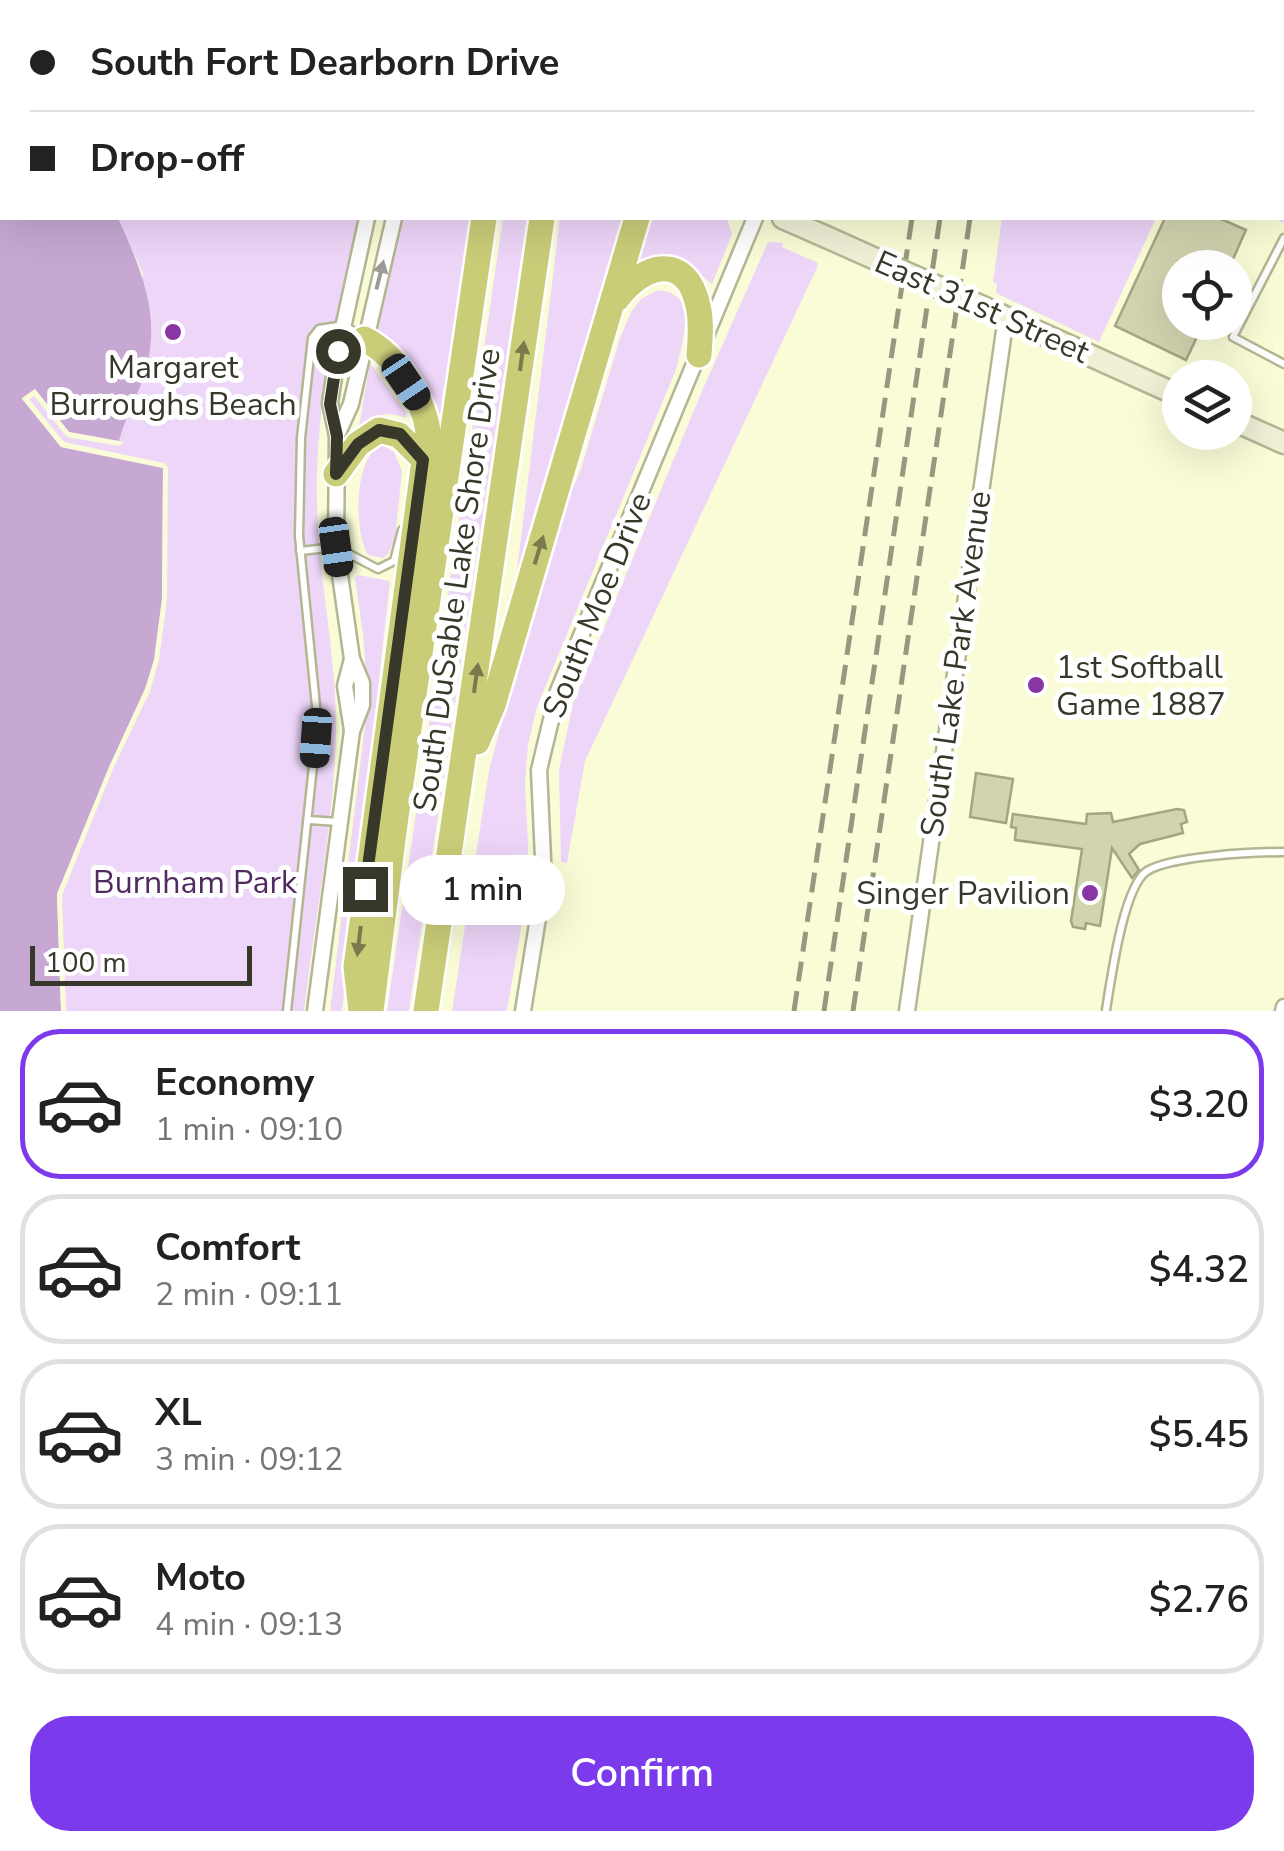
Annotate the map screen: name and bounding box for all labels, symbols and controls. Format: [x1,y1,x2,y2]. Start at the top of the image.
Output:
text: South Fort Dearborn Drive [90,37,559,88]
text: Drop-off [90,133,244,184]
street label: East 31st Street [868,241,1097,374]
map controls [1162,250,1252,450]
button: locate [1162,250,1252,340]
one-way arrow [373,259,388,290]
marker: Margaret Burroughs Beach [162,321,184,343]
route start [316,329,361,374]
one-way arrow [515,340,531,371]
street label: South DuSable Lake Shore Drive [403,345,511,815]
place label: Margaret Burroughs Beach [49,346,297,426]
car [377,349,435,415]
button: layers [1162,360,1252,450]
street label: South Moe Drive [532,486,662,724]
street label: South Lake Park Avenue [910,488,1002,840]
car [317,515,355,579]
one-way arrow [532,534,547,565]
place label: 1st Softball Game 1887 [1056,646,1226,726]
one-way arrow [469,662,485,693]
marker: 1st Softball Game 1887 [1025,674,1047,696]
car [299,707,333,769]
callout: 1 min [400,854,565,924]
park label: Burnham Park [93,861,298,904]
route end [343,867,388,912]
text: 1 min [442,868,523,911]
place label: Singer Pavilion [856,872,1070,915]
marker: Singer Pavilion [1079,882,1101,904]
one-way arrow [351,926,367,957]
scale bar [30,941,252,986]
text: 100 m [45,944,127,982]
text: Economy [155,1057,314,1108]
icon: car [35,1059,125,1149]
text: $3.20 [1149,1079,1249,1130]
text: 1 min · 09:10 [155,1108,343,1151]
text: Comfort [155,1222,300,1273]
icon: car [35,1224,125,1314]
text: $4.32 [1149,1244,1249,1295]
text: 2 min · 09:11 [155,1273,343,1316]
text: XL [155,1387,202,1438]
icon: car [35,1389,125,1479]
text: $5.45 [1149,1409,1249,1460]
text: 3 min · 09:12 [155,1438,343,1481]
text: Moto [155,1552,246,1603]
icon: car [35,1554,125,1644]
text: $2.76 [1149,1574,1249,1625]
text: 4 min · 09:13 [155,1603,343,1646]
button: Confirm [30,1716,1254,1831]

